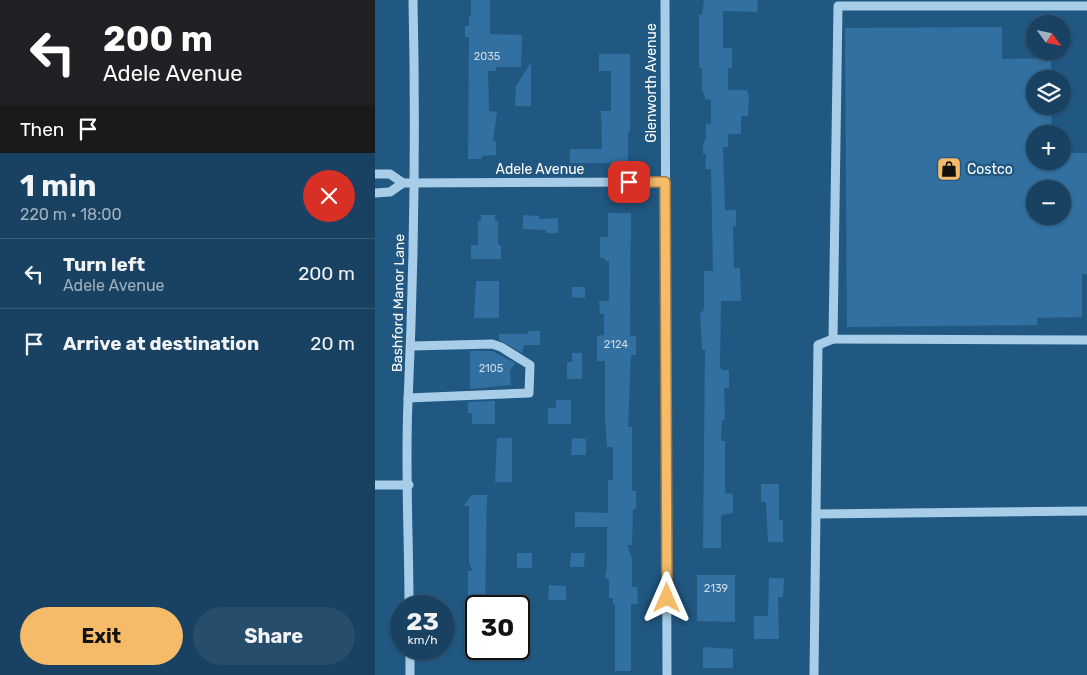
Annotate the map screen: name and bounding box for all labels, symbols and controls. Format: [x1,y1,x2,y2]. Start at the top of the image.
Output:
north arrow [1026,15,1071,60]
map controls [1026,15,1071,225]
text: 200 m [103,18,213,60]
icon: left [20,20,85,85]
street label: Glenworth Avenue [643,23,660,143]
house number: 2035 [474,50,501,63]
text: Adele Avenue [103,60,243,87]
button: layers [1026,70,1071,115]
icon: arrive [74,115,102,143]
text: Then [20,118,64,141]
button: + [1026,125,1071,170]
shop icon: Costco [936,156,962,182]
street label: Adele Avenue [496,161,585,178]
pin [608,161,650,203]
place label: Costco [967,161,1013,178]
text: 1 min [20,168,97,204]
icon: arrive [615,168,643,196]
button: close [303,170,355,222]
button: − [1026,180,1071,225]
text: 220 m · 18:00 [20,205,122,224]
street label: Bashford Manor Lane [389,233,408,372]
text: Turn left [63,253,145,276]
icon: left [20,260,48,288]
text: 200 m [298,262,355,285]
text: Adele Avenue [63,276,165,295]
icon: arrive [20,330,48,358]
text: Arrive at destination [63,332,259,355]
text: 20 m [310,332,355,355]
house number: 2124 [604,338,628,351]
house number: 2105 [479,362,504,375]
position arrow [640,571,692,623]
house number: 2139 [704,582,728,595]
speed limit sign: 30 [465,595,530,660]
button: Exit [20,607,183,665]
button: Share [193,607,355,665]
text: 23 [406,607,439,636]
text: km/h [408,633,437,647]

